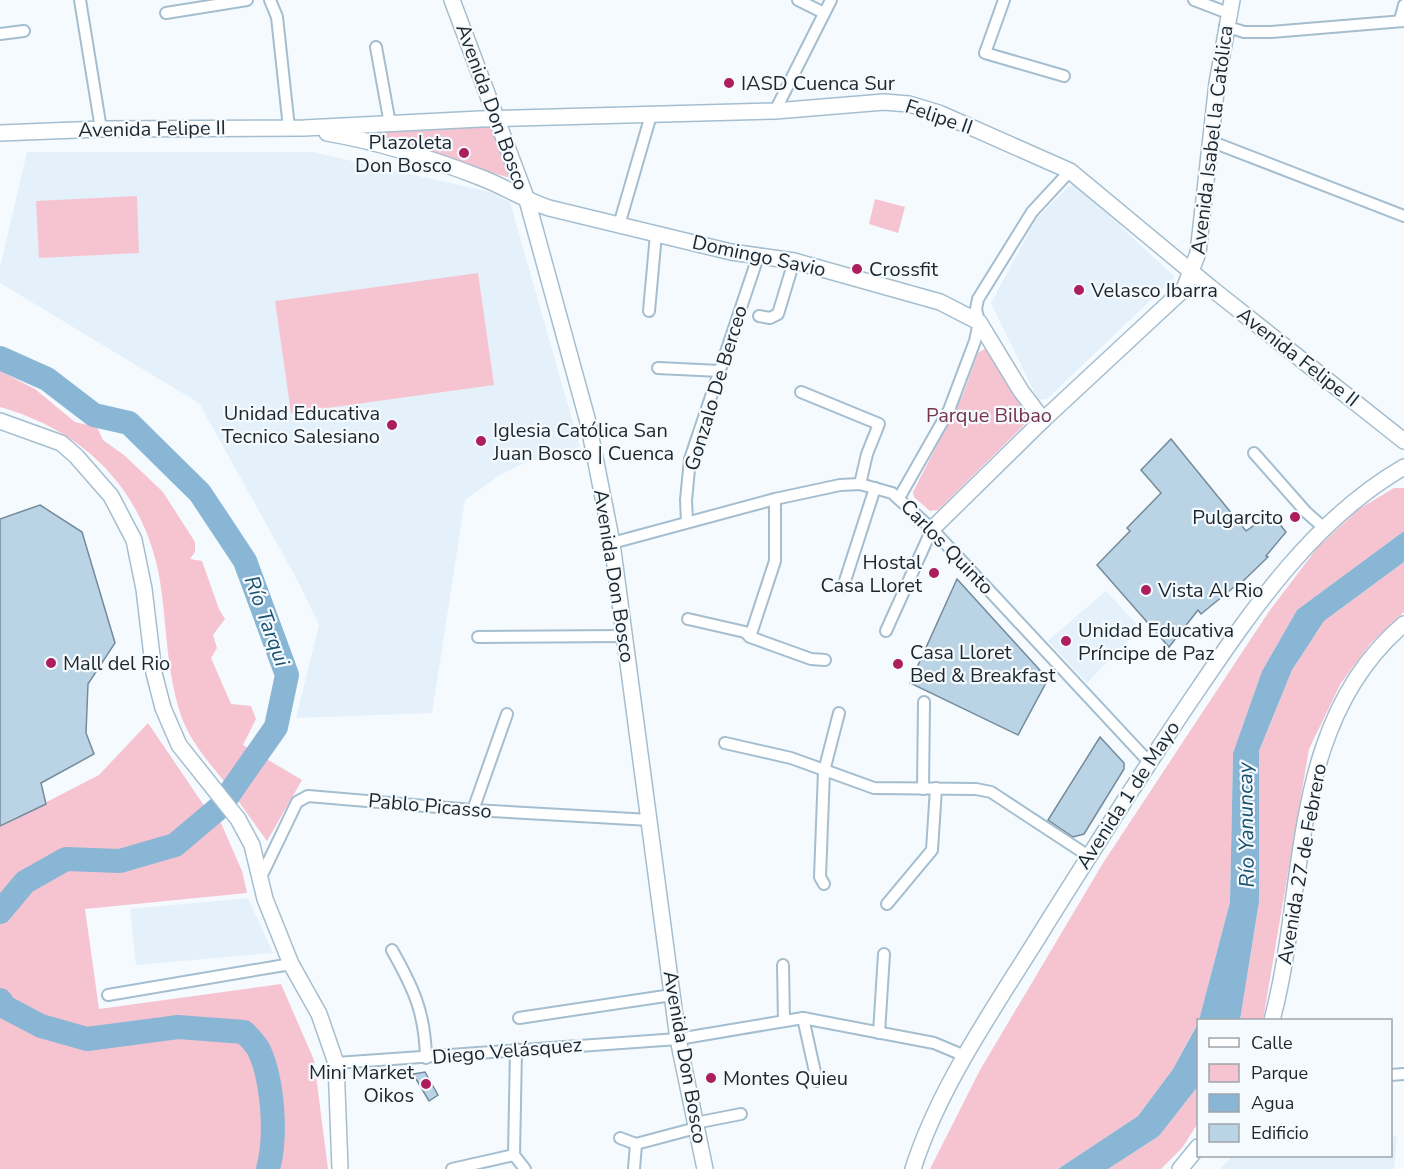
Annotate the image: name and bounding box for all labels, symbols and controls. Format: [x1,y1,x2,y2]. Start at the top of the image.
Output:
street label: Avenida Don Bosco [449,20,535,194]
street label: Avenida Isabel la Católica [1185,24,1239,256]
place label: IASD Cuenca Sur [741,70,895,97]
marker: IASD Cuenca Sur [722,76,736,90]
street label: Felipe II [902,93,976,141]
street label: Avenida Felipe II [78,114,226,144]
place label: Plazoleta Don Bosco [355,129,452,179]
marker: Plazoleta Don Bosco [457,146,471,160]
street label: Domingo Savio [690,229,828,283]
place label: Crossfit [869,256,939,283]
marker: Crossfit [850,262,864,276]
place label: Velasco Ibarra [1090,277,1218,304]
marker: Velasco Ibarra [1072,283,1086,297]
street label: Avenida Felipe II [1231,301,1365,413]
street label: Gonzalo De Berceo [678,302,754,474]
place label: Unidad Educativa Tecnico Salesiano [222,400,380,450]
park label: Parque Bilbao [926,402,1052,429]
place label: Iglesia Católica San Juan Bosco | Cuenca [492,417,674,467]
marker: Unidad Educativa Tecnico Salesiano [385,418,399,432]
marker: Iglesia Católica San Juan Bosco | Cuenca [474,434,488,448]
street label: Avenida Don Bosco [587,487,641,665]
street label: Carlos Quinto [895,493,999,601]
place label: Pulgarcito [1192,504,1283,531]
marker: Pulgarcito [1288,510,1302,524]
place label: Hostal Casa Lloret [820,549,923,599]
marker: Hostal Casa Lloret [927,566,941,580]
water label: Río Tarqui [238,572,297,671]
place label: Vista Al Rio [1157,577,1263,604]
marker: Vista Al Rio [1139,583,1153,597]
place label: Unidad Educativa Príncipe de Paz [1078,617,1234,667]
marker: Unidad Educativa Príncipe de Paz [1059,634,1073,648]
place label: Casa Lloret Bed & Breakfast [910,639,1056,689]
place label: Mall del Rio [63,650,170,677]
marker: Mall del Rio [44,656,58,670]
marker: Casa Lloret Bed & Breakfast [891,657,905,671]
street label: Avenida 1 de Mayo [1070,716,1186,874]
water label: Río Yanuncay [1231,761,1261,888]
street label: Avenida 27 de Febrero [1271,761,1333,967]
street label: Pablo Picasso [367,787,493,825]
street label: Avenida Don Bosco [656,968,714,1146]
legend [1197,1019,1392,1157]
street label: Diego Velásquez [431,1031,583,1071]
text: Calle [1251,1031,1293,1055]
place label: Mini Market Oikos [309,1059,415,1109]
text: Parque [1251,1061,1308,1085]
place label: Montes Quieu [723,1065,848,1092]
marker: Montes Quieu [704,1071,718,1085]
marker: Mini Market Oikos [419,1077,433,1091]
text: Agua [1251,1091,1294,1115]
text: Edificio [1251,1121,1309,1145]

